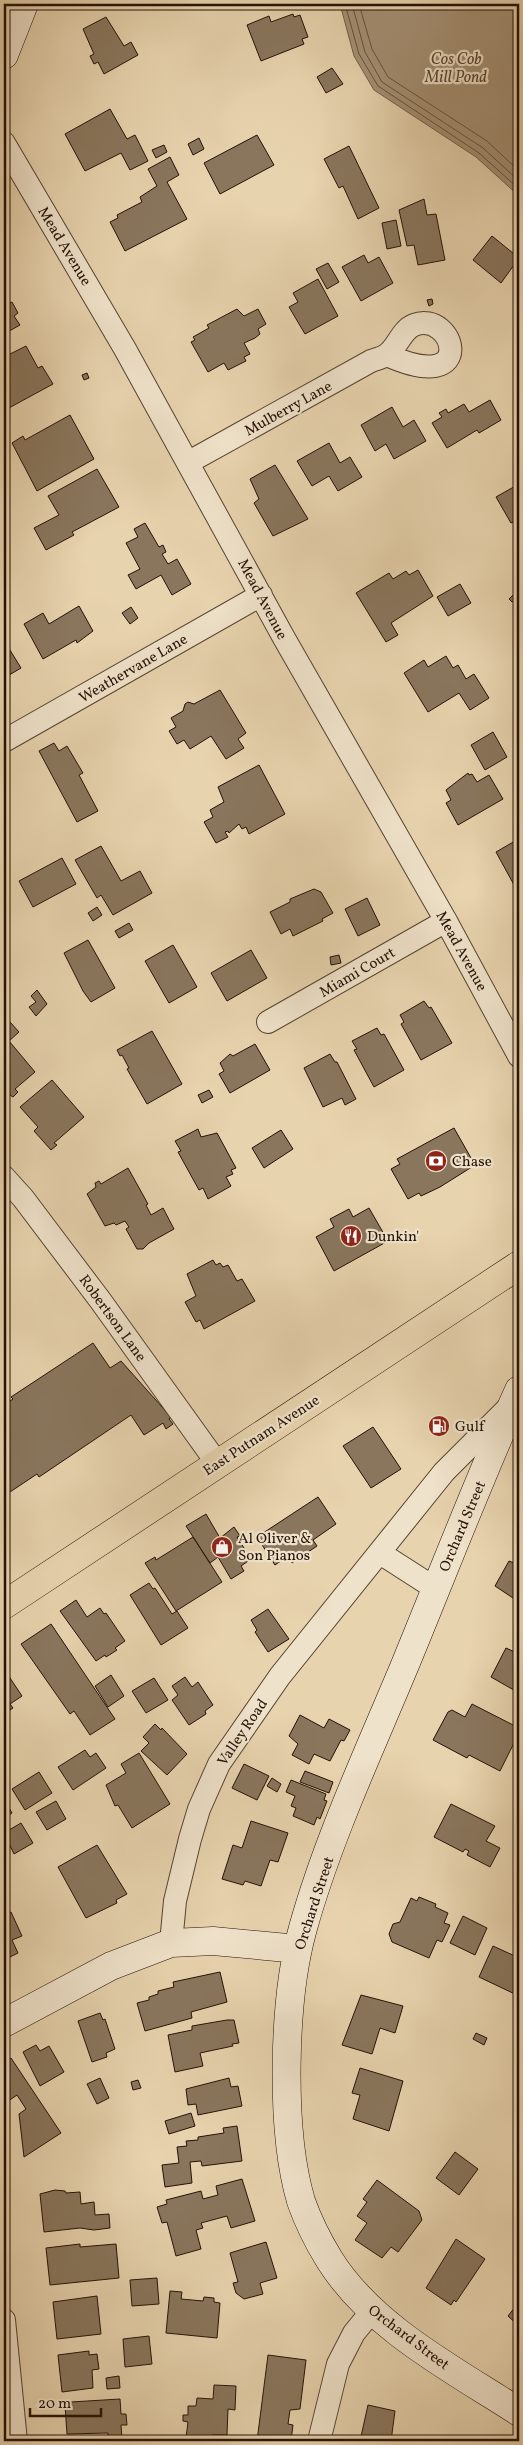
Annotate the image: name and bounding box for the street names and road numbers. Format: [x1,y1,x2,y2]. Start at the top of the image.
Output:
street label: Mead Avenue [32,203,96,290]
street label: Mulberry Lane [241,377,336,442]
street label: Mead Avenue [232,556,292,644]
street label: Weathervane Lane [76,630,192,709]
street label: Mead Avenue [430,908,491,996]
street label: Miami Court [316,943,400,1004]
street label: Robertson Lane [73,1271,151,1367]
street label: East Putnam Avenue [199,1391,324,1482]
street label: Orchard Street [435,1478,492,1575]
street label: Valley Road [213,1695,273,1771]
street label: Orchard Street [290,1854,340,1953]
street label: Orchard Street [363,2301,453,2376]

